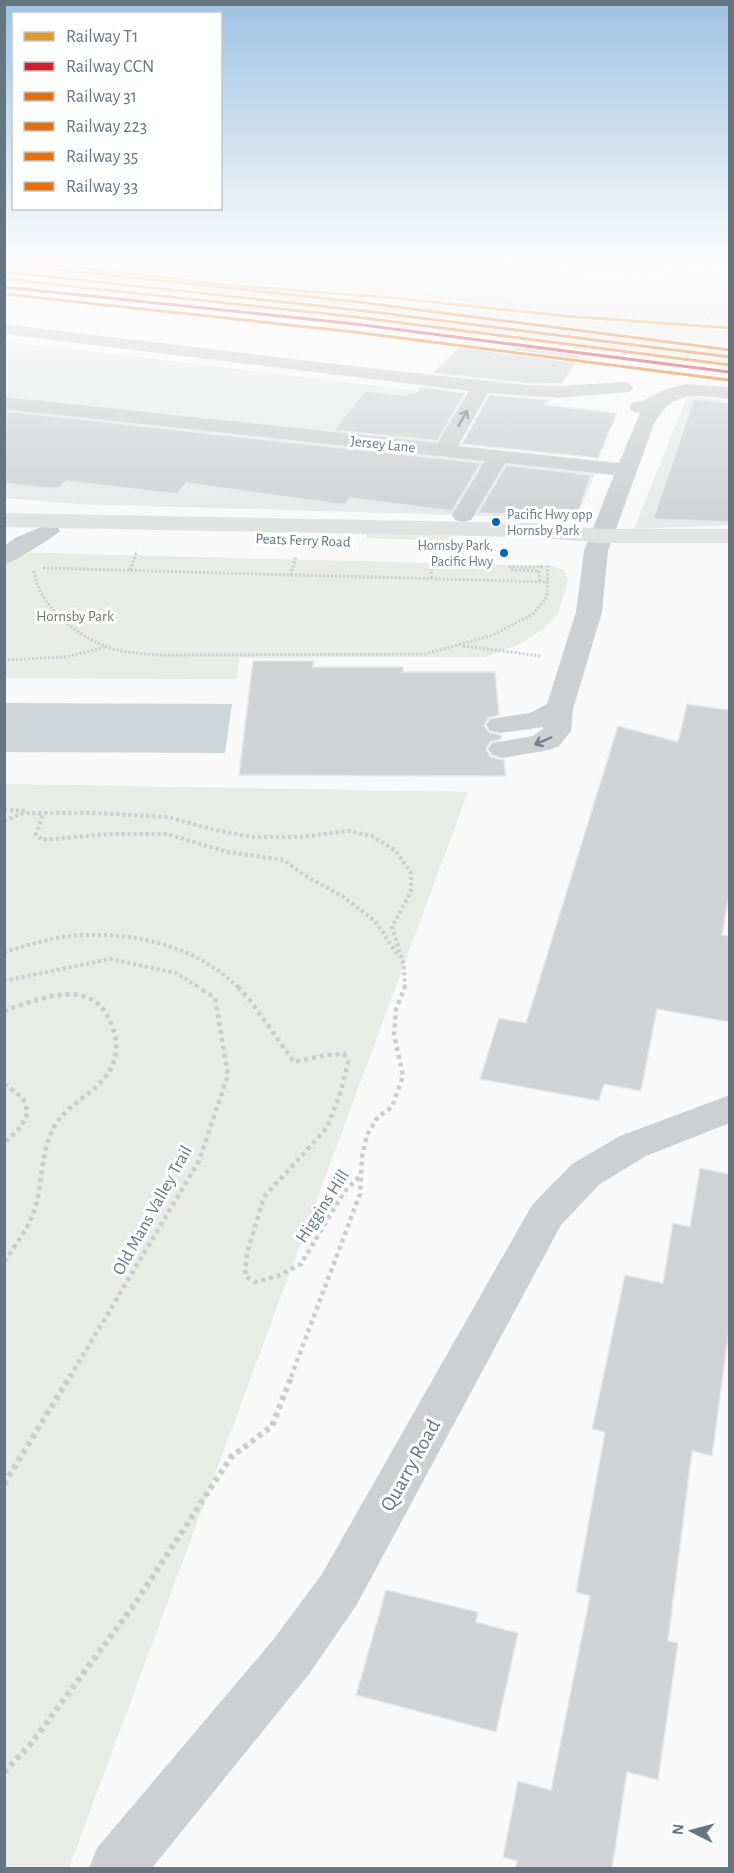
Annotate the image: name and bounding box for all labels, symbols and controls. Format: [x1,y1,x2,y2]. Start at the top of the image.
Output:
legend [12,12,222,210]
text: Railway T1 [66,28,138,46]
text: Railway CCN [66,58,154,76]
text: Railway 31 [66,88,137,106]
text: Railway 223 [66,118,147,136]
text: Railway 35 [66,148,138,166]
text: Railway 33 [66,178,138,196]
one-way arrow [458,410,470,427]
street label: Jersey Lane [350,434,416,455]
place label: Pacific Hwy opp Hornsby Park [507,508,593,538]
marker: Pacific Hwy opp Hornsby Park [490,516,502,528]
street label: Peats Ferry Road [255,531,351,550]
place label: Hornsby Park, Pacific Hwy [417,539,493,569]
marker: Hornsby Park, Pacific Hwy [498,547,510,559]
park label: Hornsby Park [36,609,114,624]
one-way arrow [534,736,552,747]
street label: Old Mans Valley Trail [110,1143,196,1278]
street label: Higgins Hill [293,1167,353,1246]
street label: Quarry Road [377,1416,444,1515]
north arrow [662,1801,722,1861]
text: N [670,1823,687,1836]

